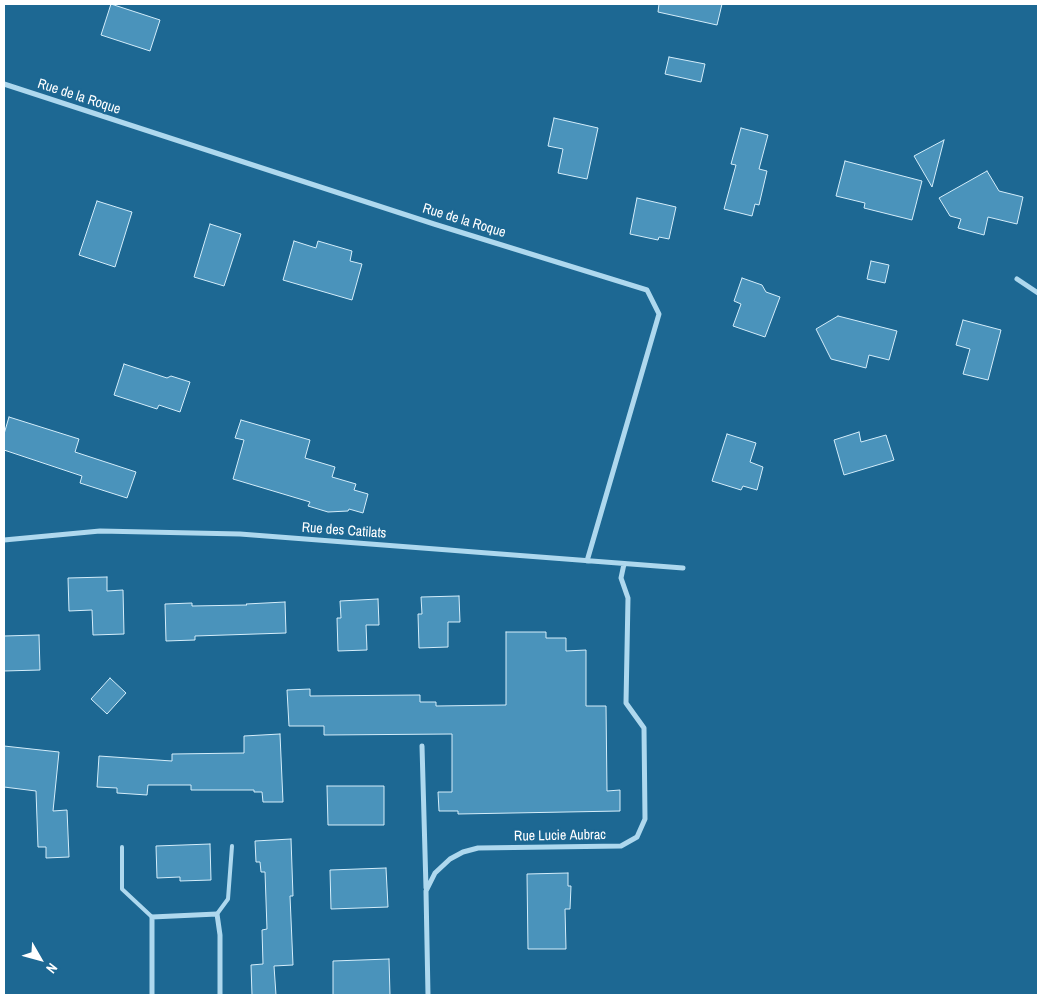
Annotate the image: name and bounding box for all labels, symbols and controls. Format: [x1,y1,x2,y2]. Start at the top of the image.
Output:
street label: Rue de la Roque [35,76,123,118]
street label: Rue de la Roque [420,200,508,242]
street label: Rue des Catilats [301,520,387,542]
street label: Rue Lucie Aubrac [514,827,606,845]
north arrow [15,934,65,984]
text: N [42,959,61,977]

